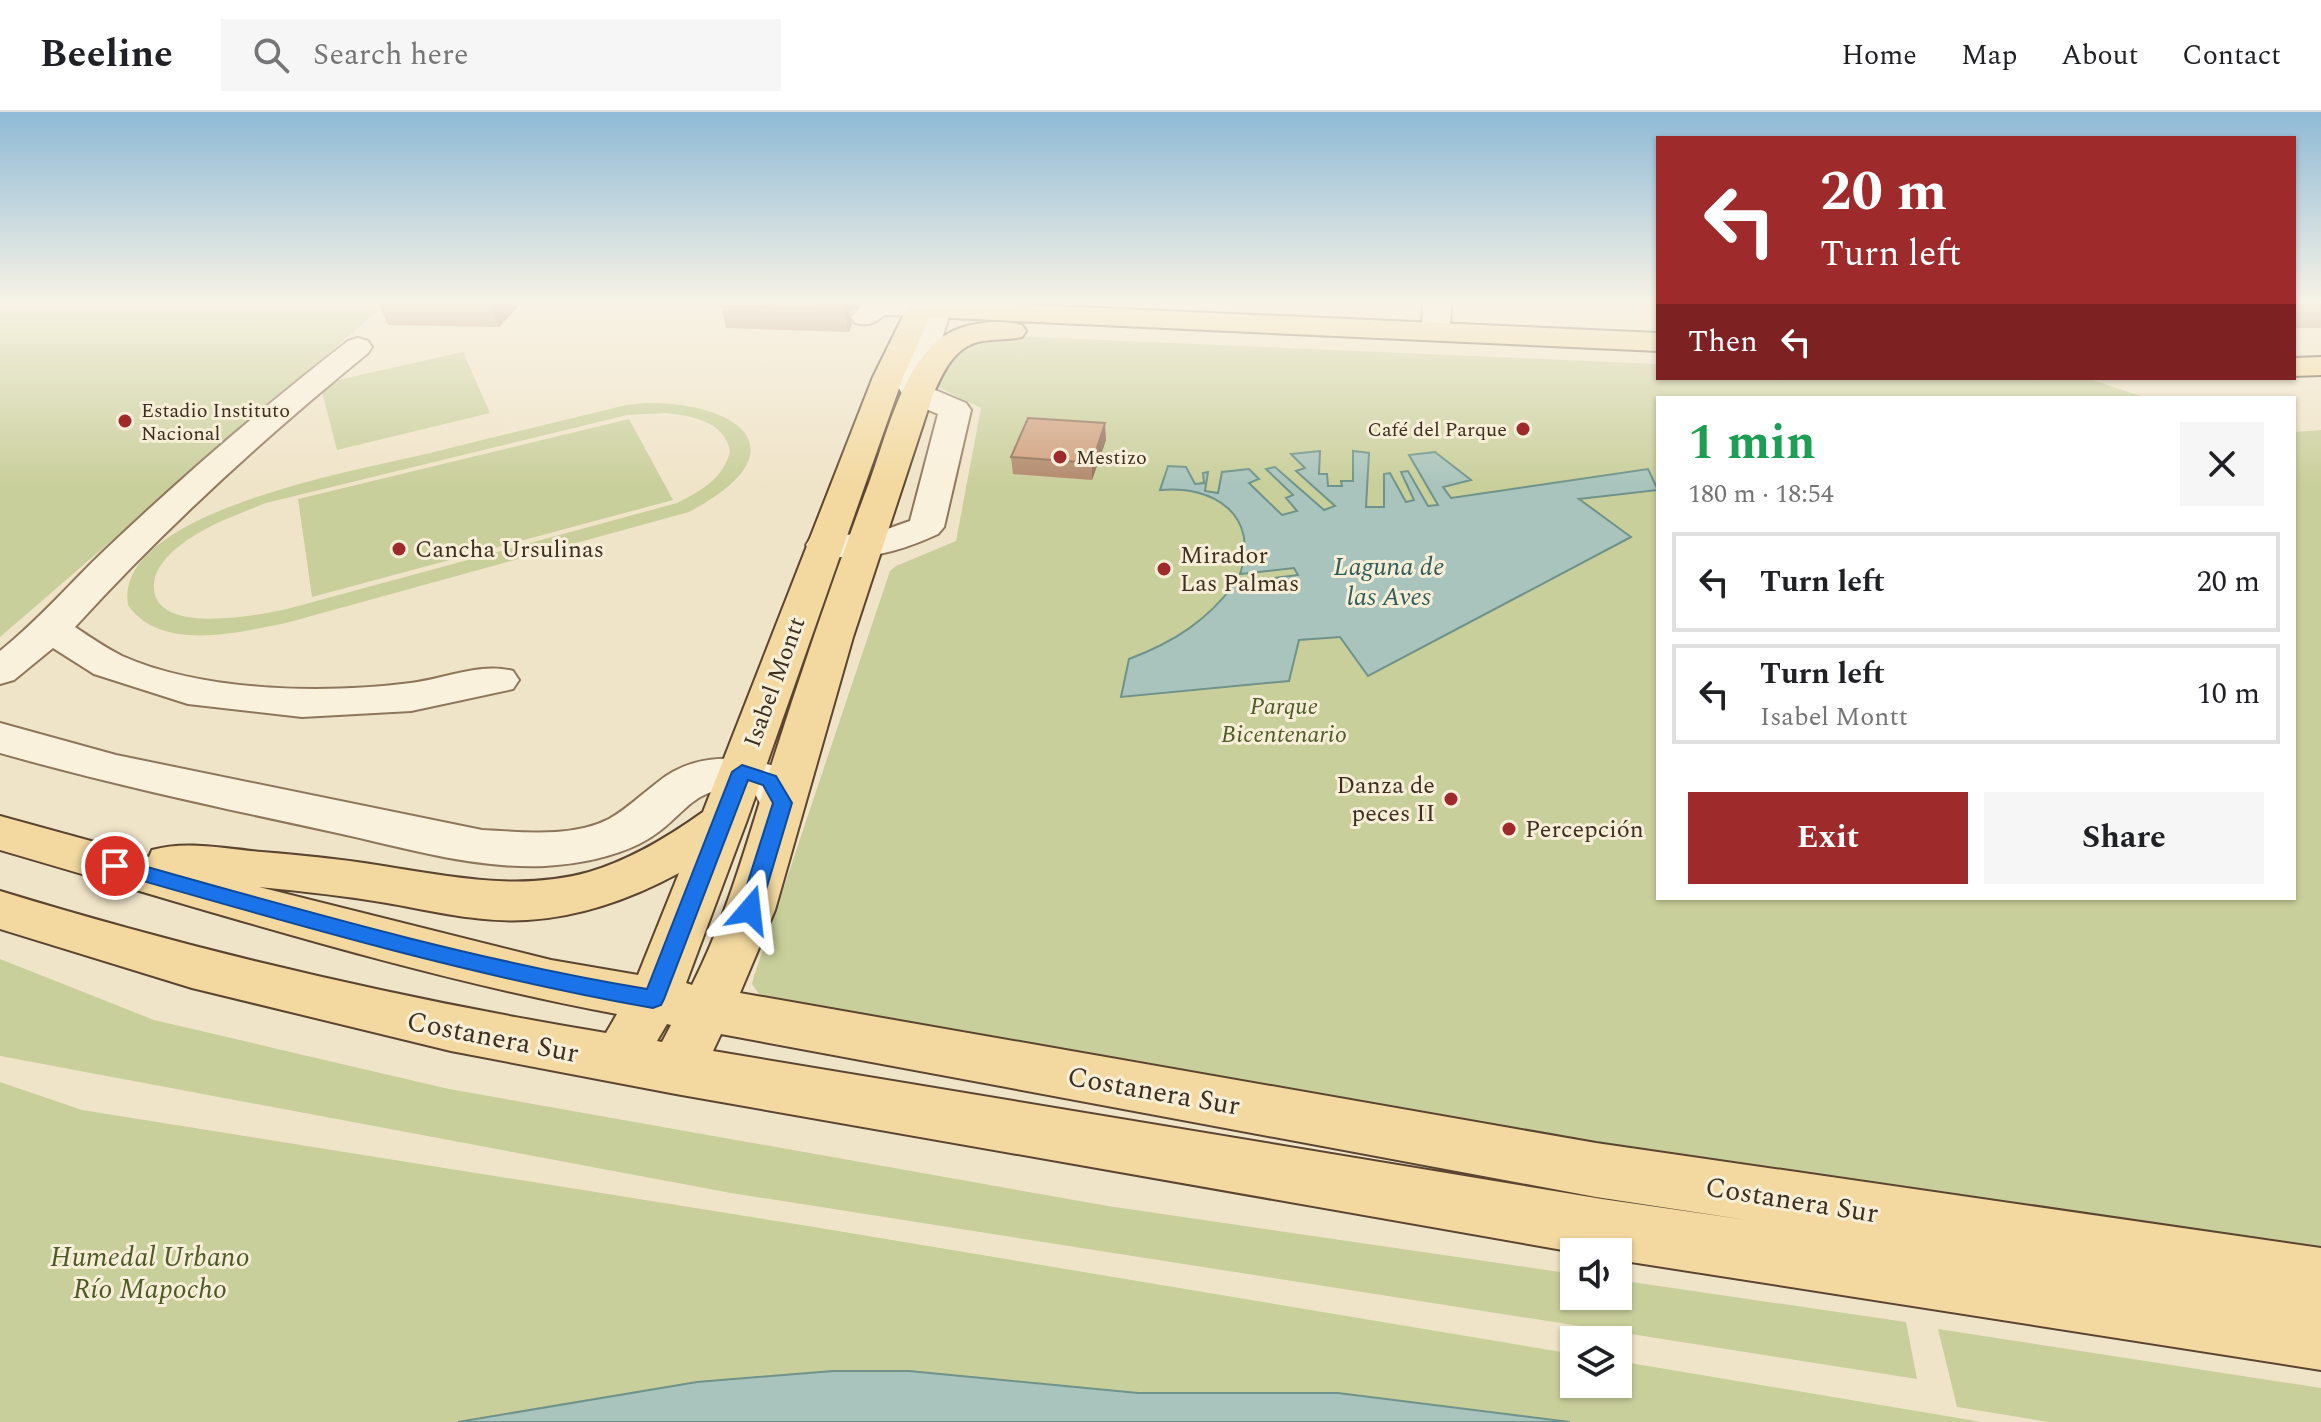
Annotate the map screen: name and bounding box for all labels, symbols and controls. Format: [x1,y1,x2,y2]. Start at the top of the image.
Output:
search box [221,19,781,91]
text: Beeline [40,26,173,84]
text: Search here [313,32,469,78]
icon: search [249,33,293,77]
text: Home [1841,34,1917,77]
text: Map [1961,34,2017,77]
text: About [2061,34,2138,77]
text: Contact [2182,34,2281,77]
text: 20 m [1820,150,1947,235]
icon: left [1688,168,1792,272]
text: Turn left [1820,227,1961,282]
text: Then [1688,319,1758,365]
icon: left [1774,320,1818,364]
place label: Estadio Instituto Nacional [141,396,290,449]
text: 1 min [1688,407,1816,480]
marker: Estadio Instituto Nacional [116,412,134,430]
place label: Café del Parque [1368,415,1507,445]
marker: Café del Parque [1514,420,1532,438]
button: close [2180,422,2264,506]
place label: Mestizo [1076,443,1147,473]
marker: Mestizo [1051,448,1069,466]
text: 180 m · 18:54 [1688,474,1834,514]
place label: Cancha Ursulinas [415,532,604,568]
place label: Mirador Las Palmas [1180,538,1299,602]
marker: Cancha Ursulinas [390,540,408,558]
water label: Laguna de las Aves [1334,547,1444,617]
text: Turn left [1760,559,1885,605]
text: 20 m [2197,559,2260,605]
marker: Mirador Las Palmas [1155,560,1173,578]
icon: left [1692,560,1736,604]
street label: Isabel Montt [735,612,815,753]
text: Turn left [1760,651,1885,697]
text: 10 m [2197,671,2260,717]
icon: left [1692,672,1736,716]
park label: Parque Bicentenario [1221,689,1347,753]
text: Isabel Montt [1760,697,1908,737]
place label: Danza de peces II [1336,768,1435,832]
marker: Danza de peces II [1442,790,1460,808]
button: Exit [1688,792,1968,884]
button: Share [1984,792,2264,884]
place label: Percepción [1525,812,1644,848]
marker: Percepción [1500,820,1518,838]
pin [81,832,149,900]
icon: arrive [93,844,137,888]
position arrow [708,868,792,952]
street label: Costanera Sur [403,1000,582,1075]
street label: Costanera Sur [1064,1055,1243,1128]
street label: Costanera Sur [1702,1166,1881,1235]
park label: Humedal Urbano Río Mapocho [50,1236,250,1311]
map controls [1560,1238,1632,1398]
button: sound [1560,1238,1632,1310]
button: layers [1560,1326,1632,1398]

